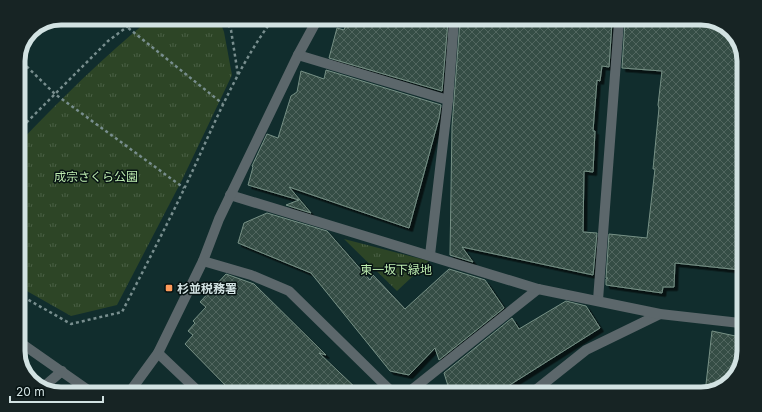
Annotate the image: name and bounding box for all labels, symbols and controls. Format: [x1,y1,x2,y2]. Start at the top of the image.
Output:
park label: 成宗さくら公園 [54,169,138,184]
park label: 東一坂下緑地 [360,262,432,277]
place label: 杉並税務署 [177,281,237,296]
marker: 杉並税務署 [164,283,174,293]
scale bar [10,378,103,404]
text: 20 m [16,384,45,399]

